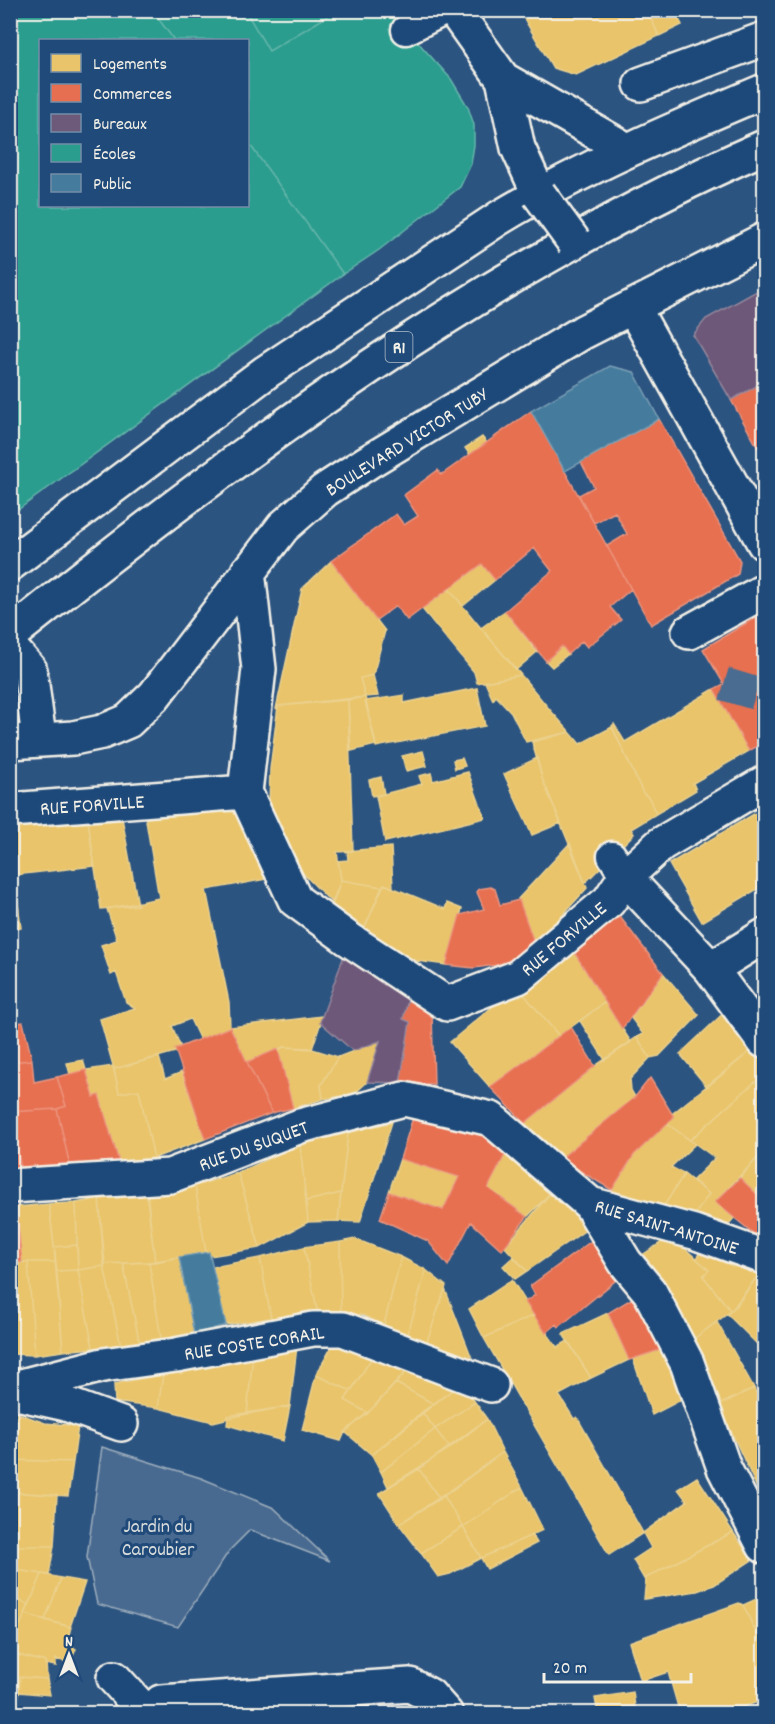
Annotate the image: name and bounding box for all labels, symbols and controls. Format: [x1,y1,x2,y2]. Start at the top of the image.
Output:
legend [39,39,249,207]
text: Logements [93,53,167,78]
text: Commerces [93,83,172,108]
text: Bureaux [93,113,147,138]
text: Écoles [93,143,136,168]
text: Public [93,173,132,198]
road number: R1 [386,332,412,362]
street label: BOULEVARD VICTOR TUBY [321,382,495,505]
street label: RUE FORVILLE [39,789,145,825]
street label: RUE FORVILLE [516,896,614,985]
street label: RUE DU SUQUET [195,1115,313,1181]
street label: RUE SAINT-ANTOINE [591,1194,742,1264]
street label: RUE COSTE CORAIL [183,1320,326,1370]
park label: Jardin du Caroubier [122,1514,195,1565]
north arrow [39,1625,99,1685]
text: N [65,1631,73,1654]
scale bar [544,1646,691,1684]
text: 20 m [553,1657,587,1682]

